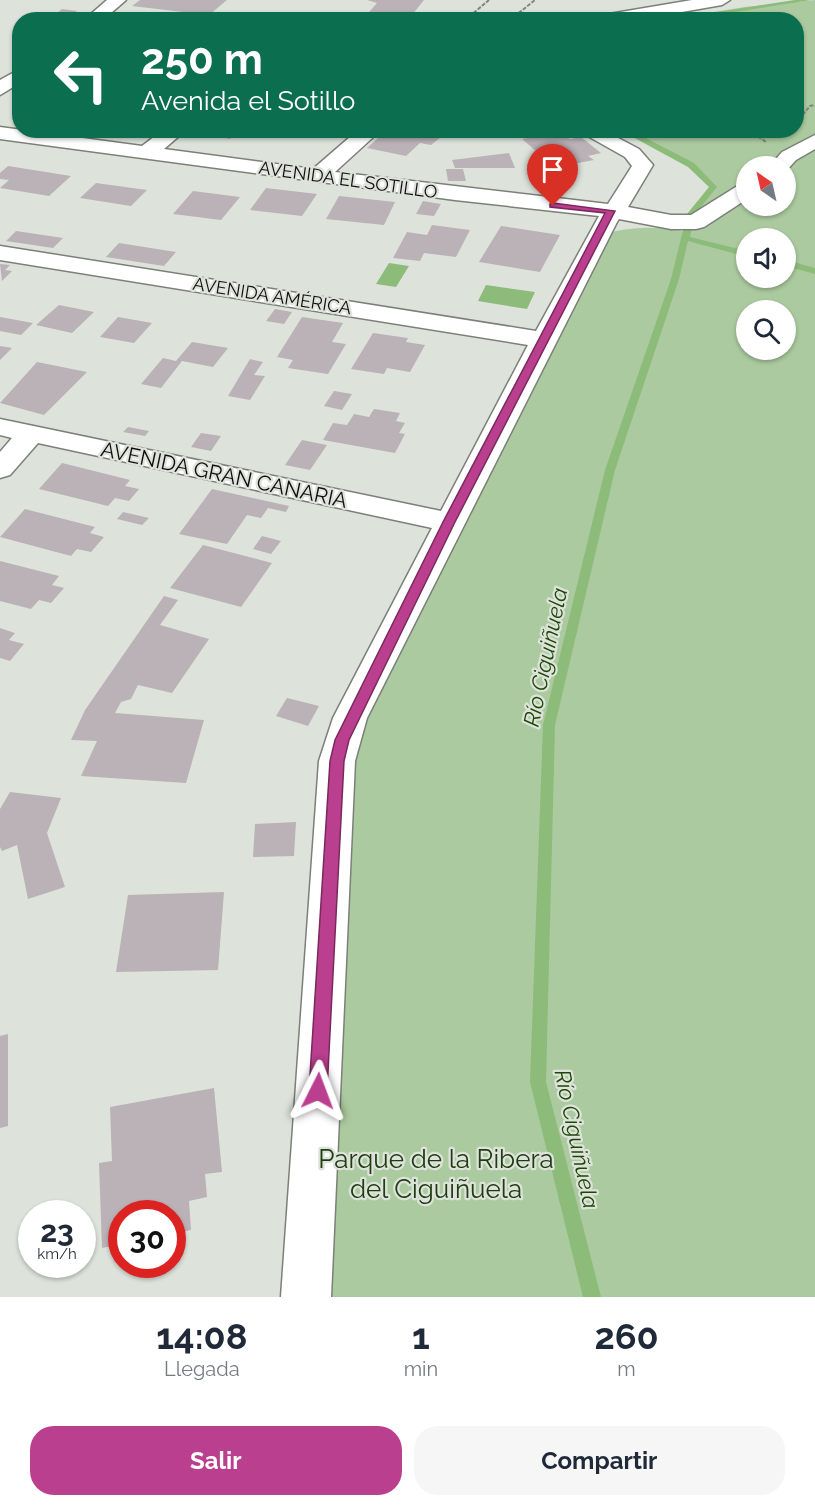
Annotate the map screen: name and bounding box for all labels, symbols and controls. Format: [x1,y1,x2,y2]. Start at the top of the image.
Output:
text: 250 m [141,35,263,84]
icon: left [42,36,120,114]
text: Avenida el Sotillo [141,85,355,116]
pin [527,144,578,206]
icon: arrive [536,153,569,186]
north arrow [736,156,796,216]
map controls [736,156,796,360]
street label: AVENIDA EL SOTILLO [257,157,439,202]
button: sound [736,228,796,288]
street label: AVENIDA AMÉRICA [191,272,353,318]
button: search [736,300,796,360]
street label: AVENIDA GRAN CANARIA [99,436,350,513]
water label: Río Ciguiñuela [518,585,572,729]
position arrow [286,1059,350,1123]
water label: Río Ciguiñuela [550,1067,604,1211]
park label: Parque de la Ribera del Ciguiñuela [318,1144,554,1204]
speed limit sign: 30 [108,1200,186,1278]
text: 23 [40,1214,74,1249]
text: km/h [37,1245,77,1263]
text: 14:08 [156,1315,247,1357]
text: 1 [412,1315,430,1357]
text: 260 [594,1315,659,1357]
text: Llegada [164,1357,240,1381]
text: min [404,1357,438,1381]
text: m [617,1357,636,1381]
button: Salir [30,1426,402,1495]
button: Compartir [414,1426,785,1495]

